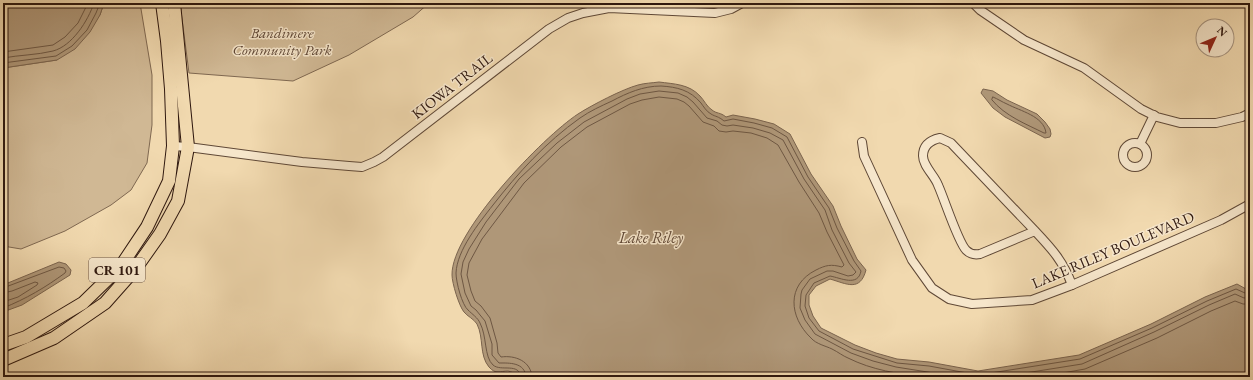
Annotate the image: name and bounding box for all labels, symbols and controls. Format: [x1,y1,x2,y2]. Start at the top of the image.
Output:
north arrow [1195,18,1235,58]
park label: Bandimere Community Park [232,23,332,59]
text: N [1214,23,1230,39]
street label: KIOWA TRAIL [408,48,496,123]
street label: LAKE RILEY BOULEVARD [1029,207,1197,292]
water label: Lake Riley [618,227,684,248]
road number: CR 101 [89,258,145,282]

